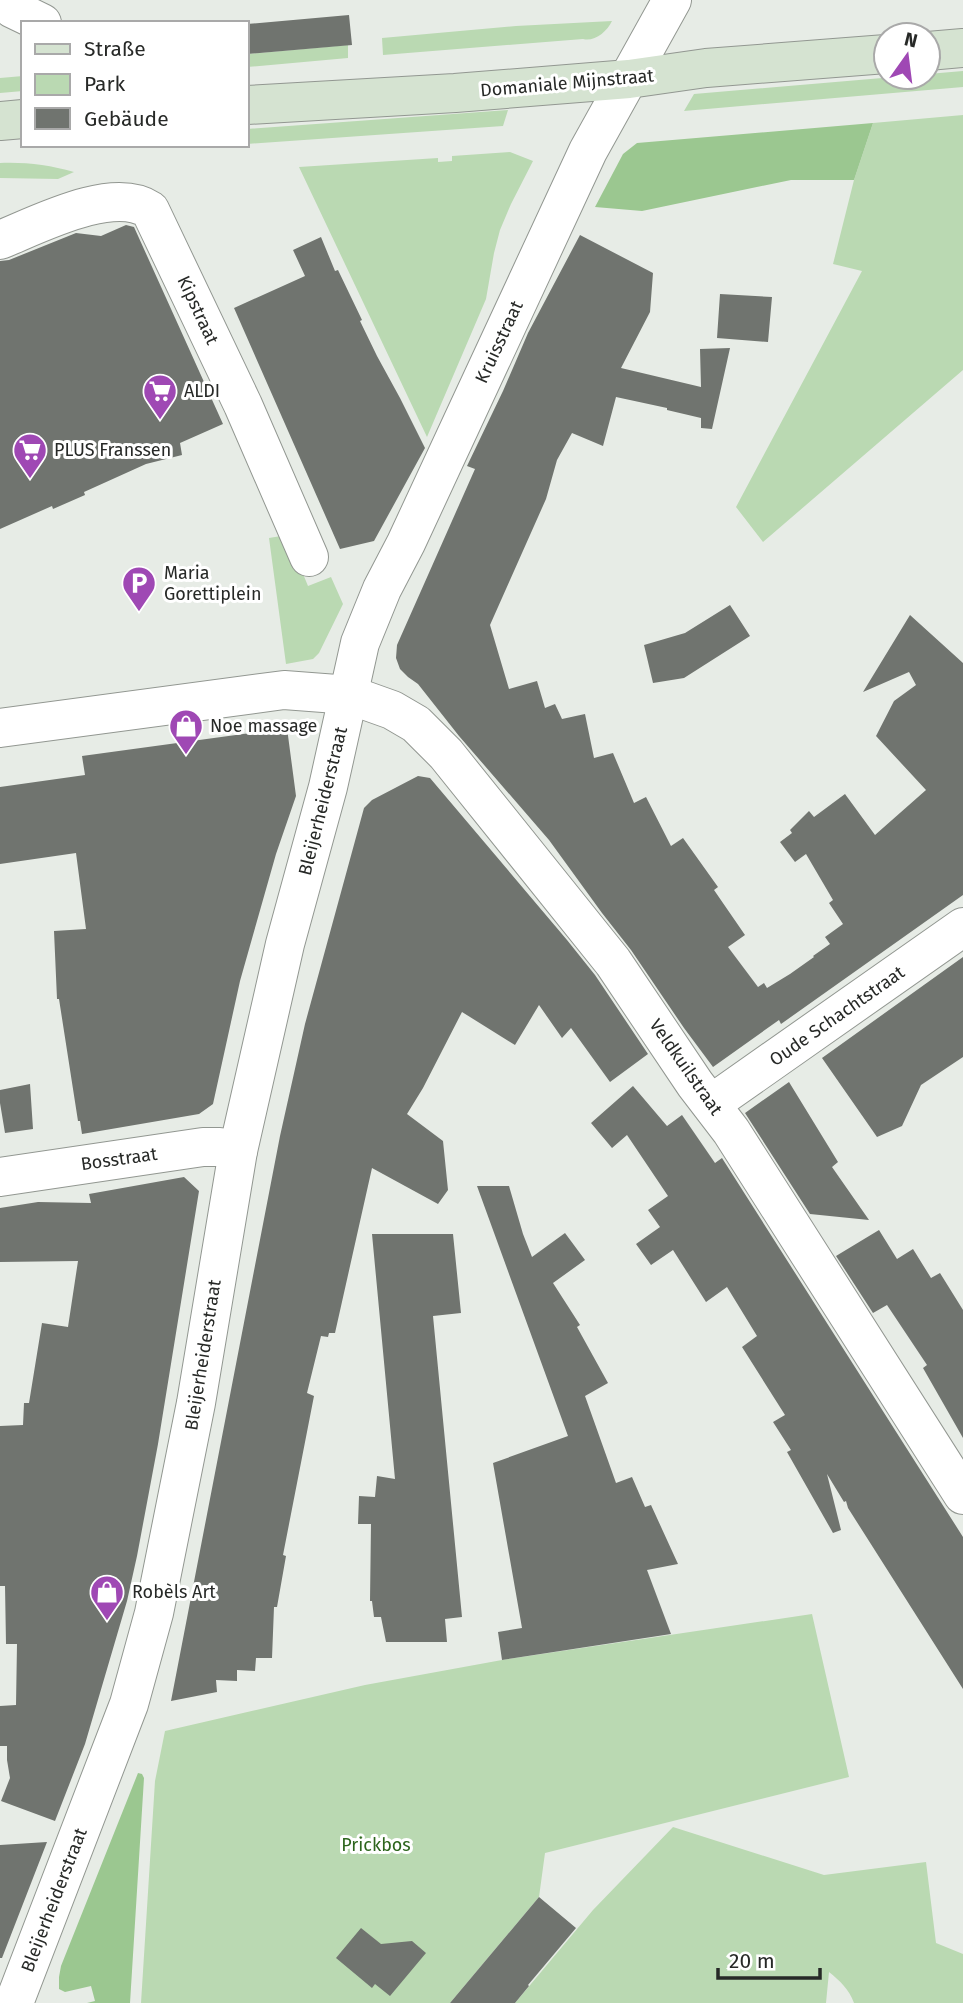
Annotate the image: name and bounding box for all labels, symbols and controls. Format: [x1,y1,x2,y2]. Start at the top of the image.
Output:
legend [21,21,248,147]
north arrow [872,21,942,91]
text: N [902,27,920,53]
text: Straße [84,36,146,62]
street label: Domaniale Mijnstraat [479,64,655,102]
text: Park [84,71,126,97]
text: Gebäude [84,106,169,132]
street label: Kipstraat [172,272,224,348]
street label: Kruisstraat [470,297,528,387]
supermarket icon: ALDI [141,372,179,421]
place label: ALDI [184,380,220,402]
supermarket icon: PLUS Franssen [11,431,49,480]
place label: PLUS Franssen [54,439,171,461]
place label: Maria Gorettiplein [164,562,261,605]
parking icon: Maria Gorettiplein [120,564,158,613]
shop icon: Noe massage [167,707,205,756]
place label: Noe massage [210,715,317,737]
street label: Bleijerheiderstraat [294,724,352,878]
street label: Oude Schachtstraat [765,961,909,1071]
street label: Veldkuilstraat [645,1015,728,1120]
street label: Bosstraat [79,1143,159,1175]
street label: Bleijerheiderstraat [180,1277,226,1432]
shop icon: Robèls Art [88,1573,126,1622]
place label: Robèls Art [132,1581,216,1603]
street label: Bleijerheiderstraat [16,1824,92,1975]
park label: Prickbos [341,1834,411,1856]
scale bar [718,1937,820,1981]
text: 20 m [729,1948,775,1974]

